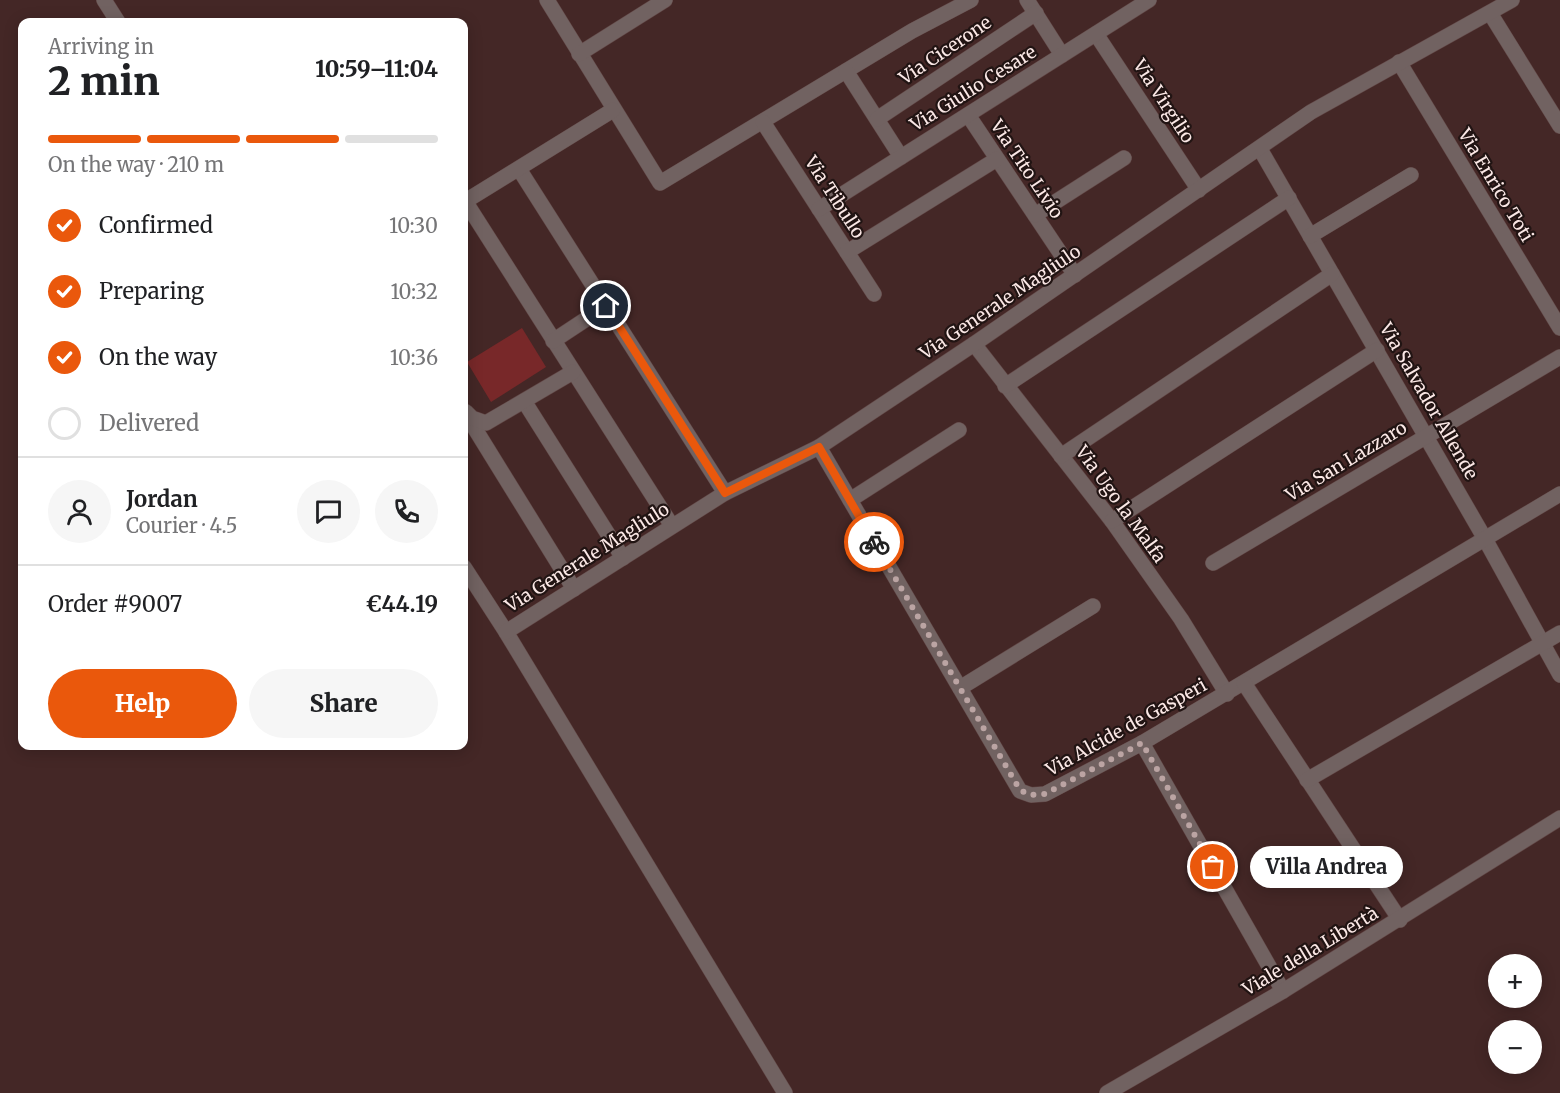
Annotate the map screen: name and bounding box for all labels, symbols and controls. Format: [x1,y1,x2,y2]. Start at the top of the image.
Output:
street label: Via Cicerone [894,11,996,90]
text: Arriving in [48,34,154,59]
street label: Via Giulio Cesare [905,40,1040,137]
street label: Via Virgilio [1128,54,1200,147]
text: 10:59–11:04 [315,55,438,83]
text: 2 min [48,57,160,106]
street label: Via Tito Livio [985,114,1068,223]
street label: Via Enrico Toti [1453,123,1539,246]
street label: Via Tibullo [799,151,870,242]
text: On the way · 210 m [48,152,224,177]
icon: check [48,209,81,242]
text: Confirmed [99,211,213,239]
text: 10:30 [389,213,438,238]
street label: Via Generale Magliulo [914,240,1085,365]
icon: check [48,275,81,308]
text: Preparing [99,277,204,305]
text: 10:32 [390,279,438,304]
pin [580,280,631,331]
icon: home [589,289,622,322]
street label: Via Salvador Allende [1374,318,1483,483]
icon: check [48,341,81,374]
text: On the way [99,343,217,371]
text: 10:36 [390,345,438,370]
text: Delivered [99,409,199,437]
street label: Via San Lazzaro [1280,416,1411,507]
street label: Via Ugo la Malfa [1070,440,1171,567]
button: person [48,480,111,543]
button: chat [297,480,360,543]
button: phone [375,480,438,543]
text: Jordan [126,485,198,513]
street label: Via Generale Magliulo [500,497,673,617]
courier [844,512,904,572]
text: Courier · 4.5 [126,513,238,538]
icon: bike [858,526,891,559]
text: Order #9007 [48,590,182,618]
text: €44.19 [366,590,438,618]
button: Help [48,669,237,738]
button: Share [249,669,438,738]
street label: Via Alcide de Gasperi [1041,673,1211,781]
pin [1187,841,1238,892]
callout: Villa Andrea [1249,846,1402,888]
icon: bag [1196,850,1229,883]
text: Villa Andrea [1266,854,1387,879]
street label: Viale della Libertà [1237,901,1382,1001]
map controls [1488,954,1542,1074]
button: + [1488,954,1542,1008]
button: − [1488,1020,1542,1074]

